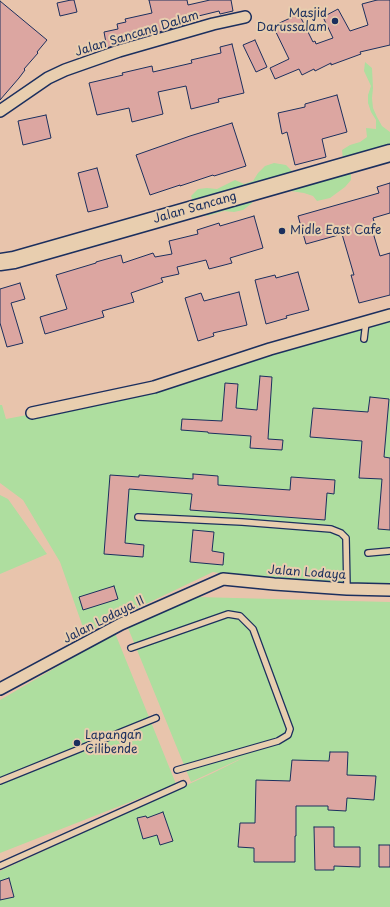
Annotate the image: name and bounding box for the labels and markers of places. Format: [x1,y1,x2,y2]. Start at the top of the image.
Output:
place label: Masjid Darussalam [257,7,327,35]
marker: Masjid Darussalam [330,16,340,26]
place label: Midle East Cafe [290,224,381,238]
marker: Midle East Cafe [277,226,287,236]
place label: Lapangan Cilibende [85,729,142,757]
marker: Lapangan Cilibende [72,738,82,748]

